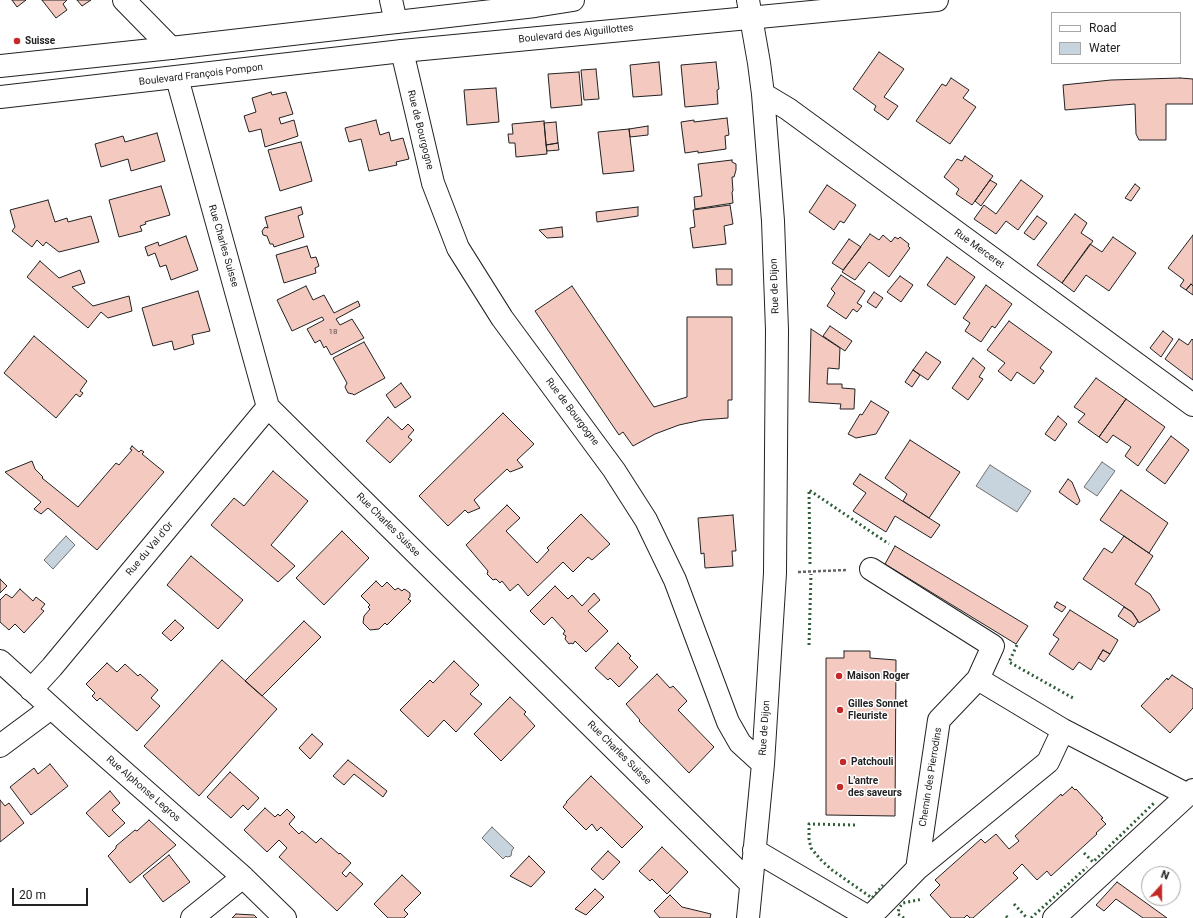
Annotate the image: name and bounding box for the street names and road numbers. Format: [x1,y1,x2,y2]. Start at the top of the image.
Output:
street label: Boulevard des Aiguillottes [518,22,634,46]
street label: Boulevard François Pompon [138,61,264,89]
street label: Rue de Bourgogne [404,89,436,171]
street label: Rue Charles Suisse [205,203,241,289]
street label: Rue Merceret [952,227,1006,271]
street label: Rue de Dijon [768,258,782,314]
street label: Rue de Bourgogne [543,376,601,448]
street label: Rue Charles Suisse [354,491,422,559]
street label: Rue du Val d'Or [124,519,176,579]
street label: Rue de Dijon [757,700,773,756]
street label: Rue Charles Suisse [585,719,653,787]
street label: Chemin des Pierrodins [917,727,945,827]
street label: Rue Alphonse Legros [104,754,182,824]

